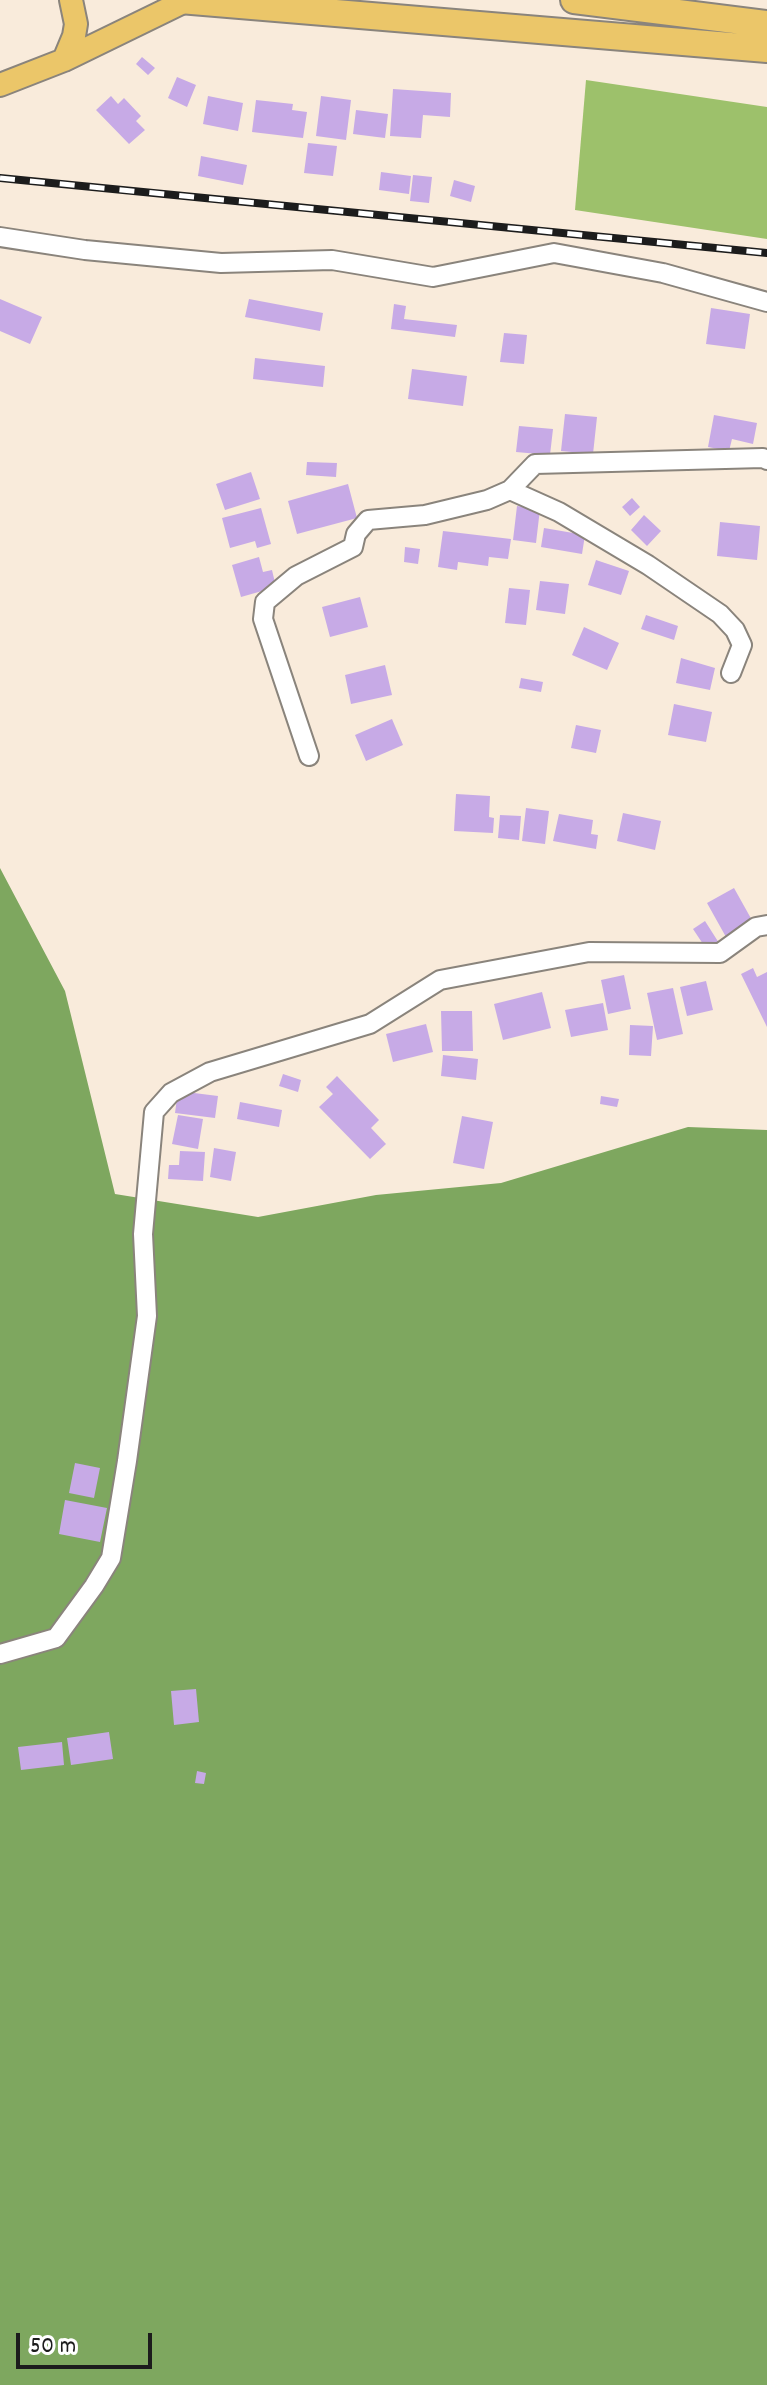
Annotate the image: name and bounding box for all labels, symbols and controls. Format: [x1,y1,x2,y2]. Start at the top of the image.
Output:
scale bar [20,2317,156,2367]
text: 50 m [30,2330,76,2364]

